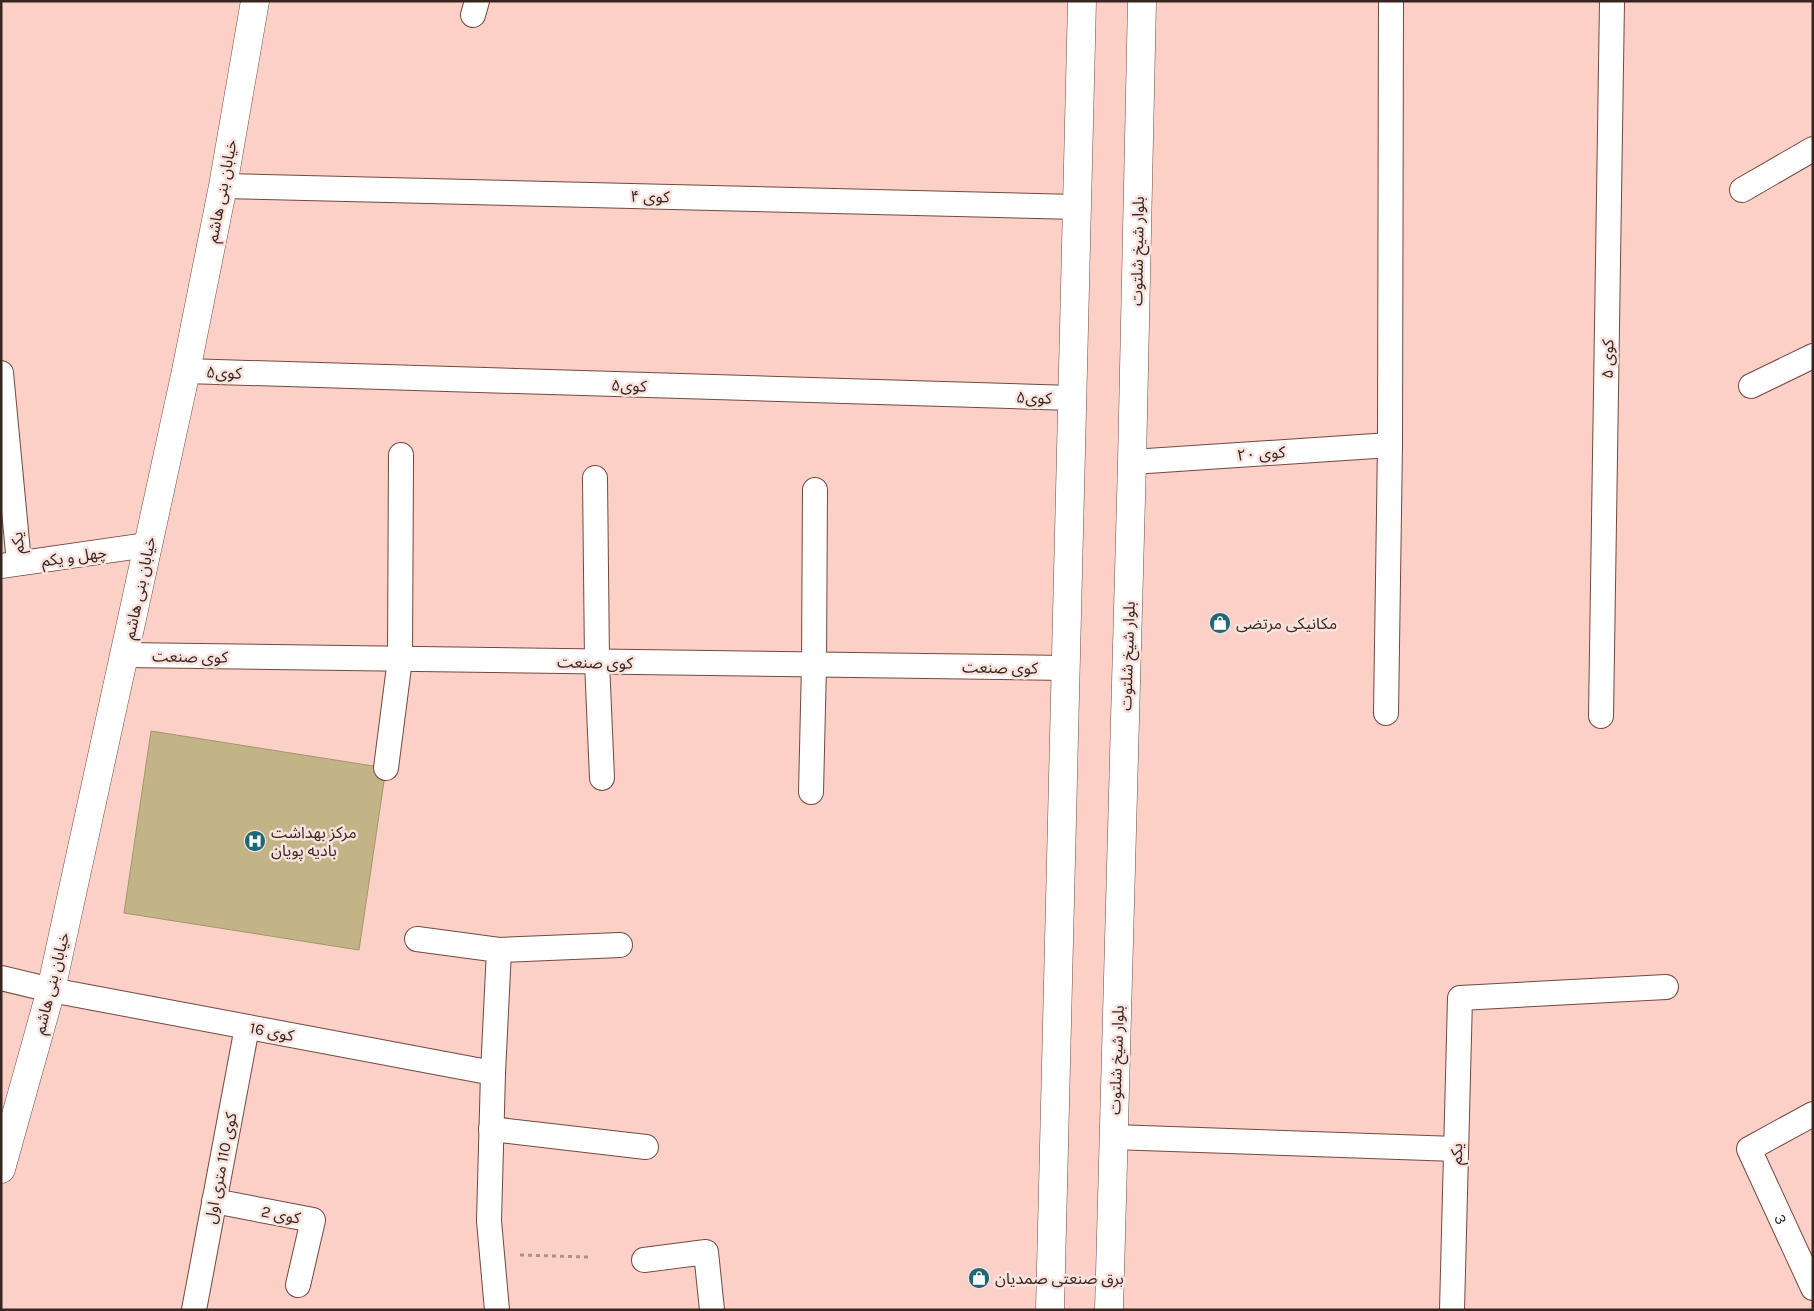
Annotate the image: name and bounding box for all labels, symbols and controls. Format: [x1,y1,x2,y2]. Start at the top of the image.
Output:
street label: خیابان بنی هاشم [202,138,244,245]
street label: کوی ۴ [630,187,670,206]
street label: بلوار شیخ شلتوت [1127,196,1151,306]
street label: کوی ۵ [1598,339,1617,379]
street label: کوی۵ [206,362,242,383]
street label: کوی۵ [611,375,647,396]
street label: کوی۵ [1016,387,1052,408]
street label: کوی ۲۰ [1236,442,1286,465]
street label: یکم [7,531,31,555]
street label: خیابان بنی هاشم [119,535,163,642]
street label: چهل و یکم [40,543,108,573]
street label: بلوار شیخ شلتوت [1116,601,1142,711]
shop icon: مکانیکی مرتضی [1208,611,1232,635]
place label: مکانیکی مرتضی [1236,614,1337,633]
street label: کوی صنعت [152,646,228,667]
street label: کوی صنعت [557,652,633,673]
street label: کوی صنعت [962,657,1038,678]
place label: مرکز بهداشت بادیه پویان [271,823,357,861]
hospital icon: مرکز بهداشت بادیه پویان [243,829,267,853]
street label: خیابان بنی هاشم [30,930,76,1037]
street label: بلوار شیخ شلتوت [1105,1005,1131,1115]
street label: کوی 16 [248,1018,296,1045]
street label: کوی 110 متری اول [200,1111,242,1225]
street label: یکم [1447,1143,1469,1165]
street label: کوی 2 [260,1201,302,1228]
street label: 3 [1770,1211,1791,1227]
shop icon: برق صنعتی صمدیان [967,1266,991,1290]
place label: برق صنعتی صمدیان [995,1269,1124,1288]

